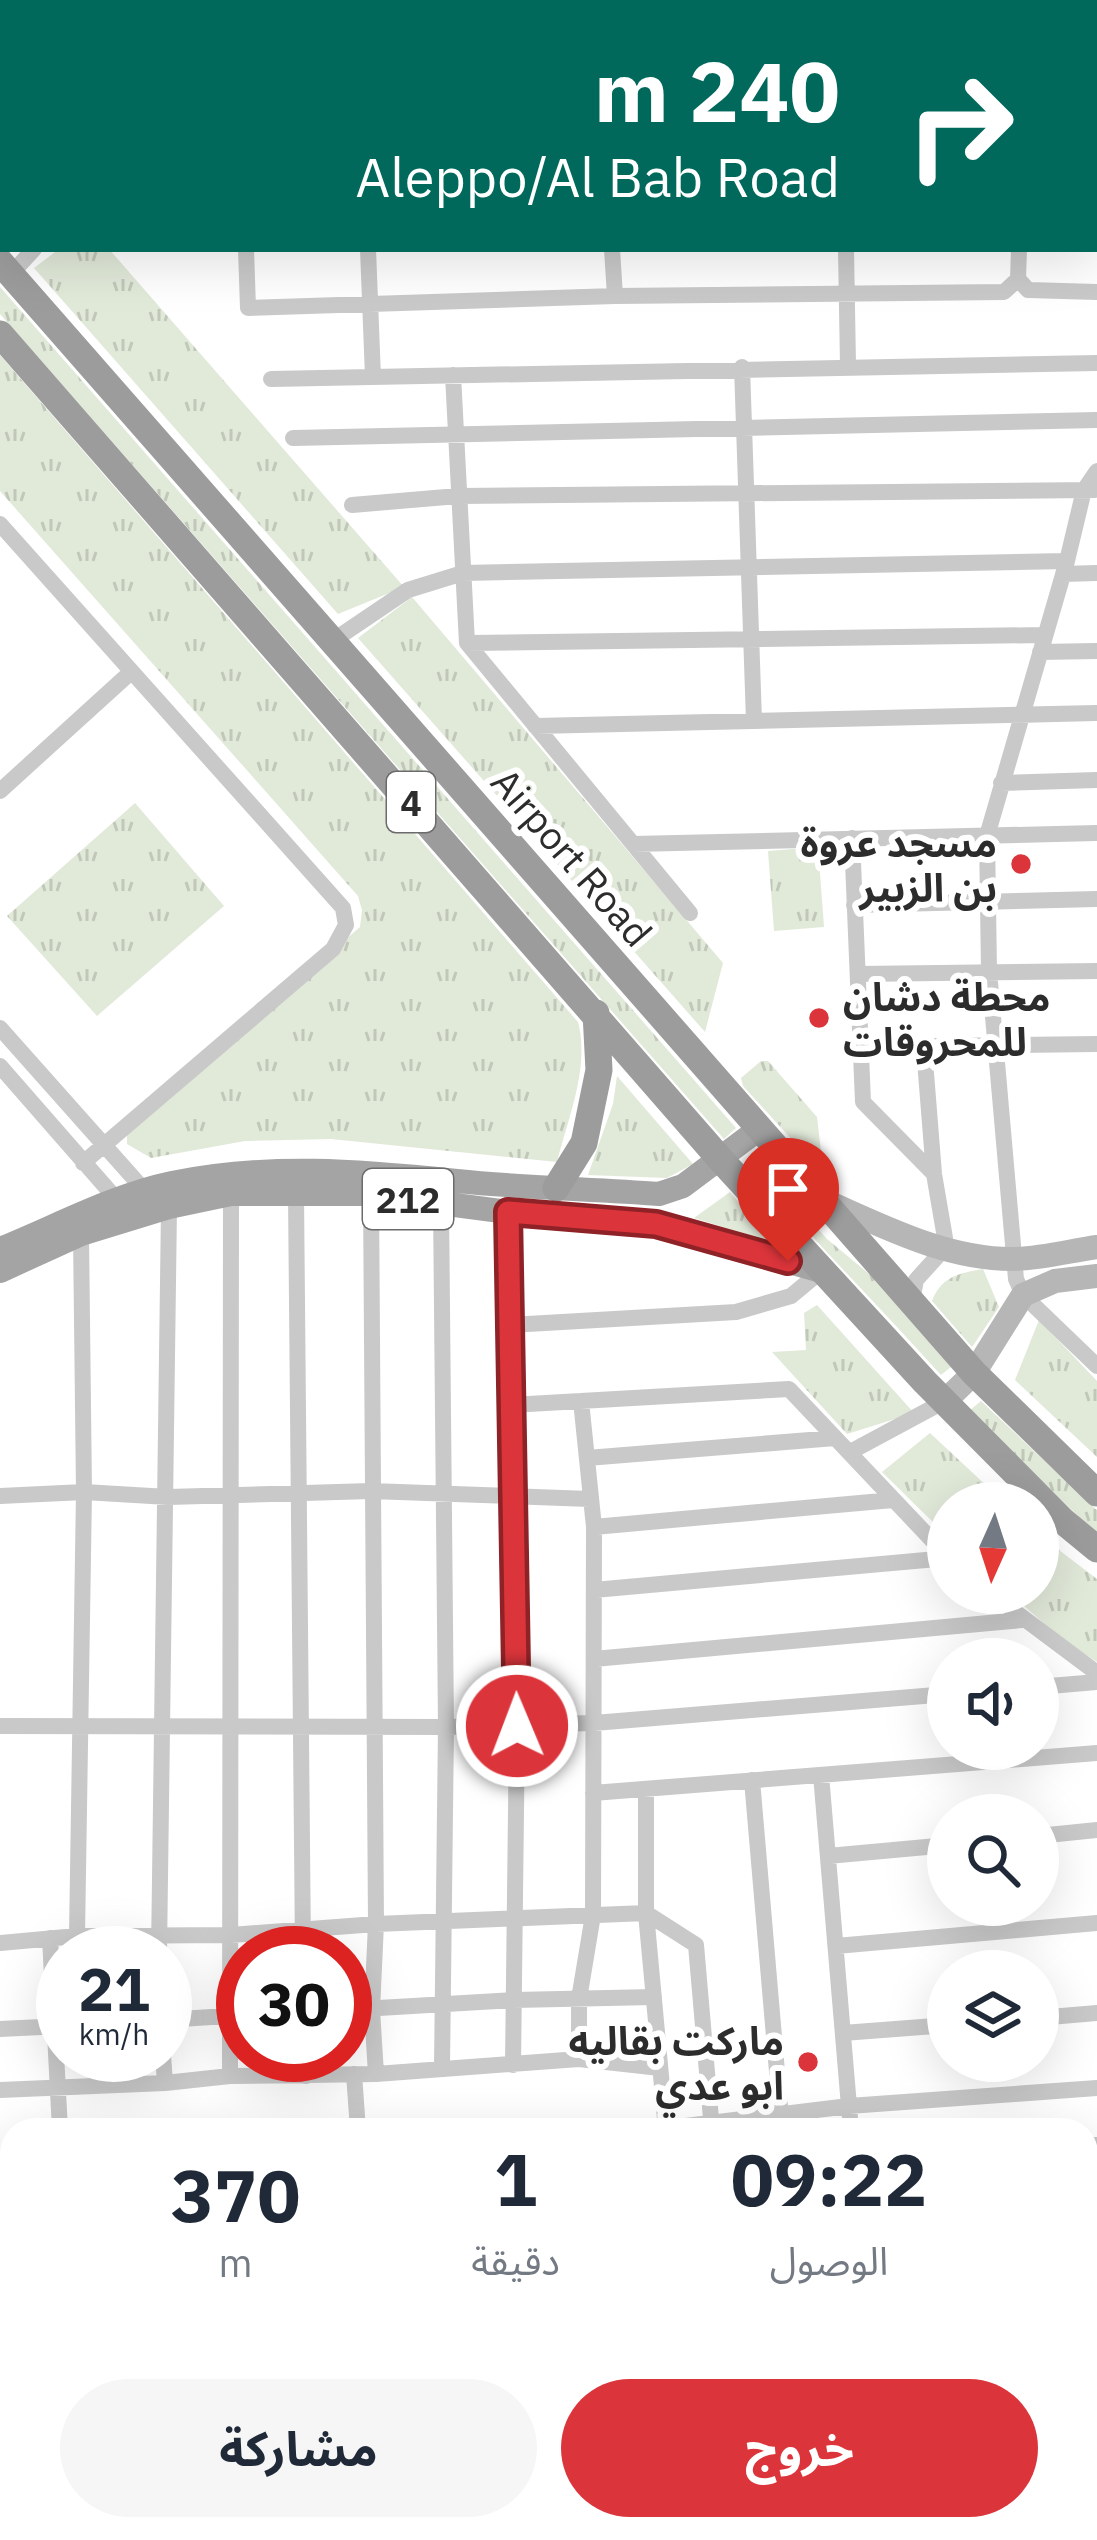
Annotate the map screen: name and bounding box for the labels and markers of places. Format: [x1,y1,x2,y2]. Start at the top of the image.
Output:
place label: مسجد عروة بن الزبير [801,817,997,913]
marker: مسجد عروة بن الزبير [1008,851,1034,877]
place label: محطة دشان للمحروقات [843,971,1050,1067]
marker: محطة دشان للمحروقات [806,1005,832,1031]
pin [737,1138,839,1261]
place label: ماركت بقاليه ابو عدي [568,2015,784,2118]
marker: ماركت بقاليه ابو عدي [795,2049,821,2075]

